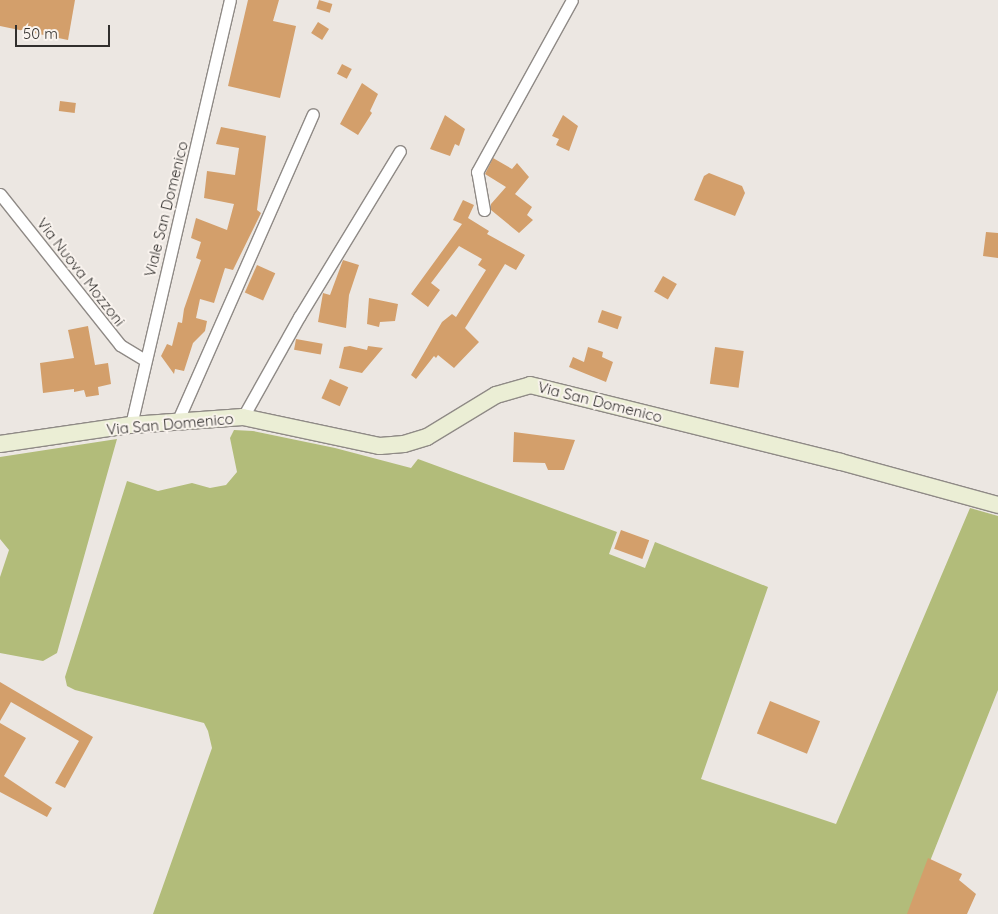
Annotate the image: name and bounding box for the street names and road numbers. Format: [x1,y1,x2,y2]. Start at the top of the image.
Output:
street label: Viale San Domenico [140,139,192,279]
street label: Via Nuova Mozzoni [33,214,129,330]
street label: Via San Domenico [536,378,664,426]
street label: Via San Domenico [106,409,234,439]

